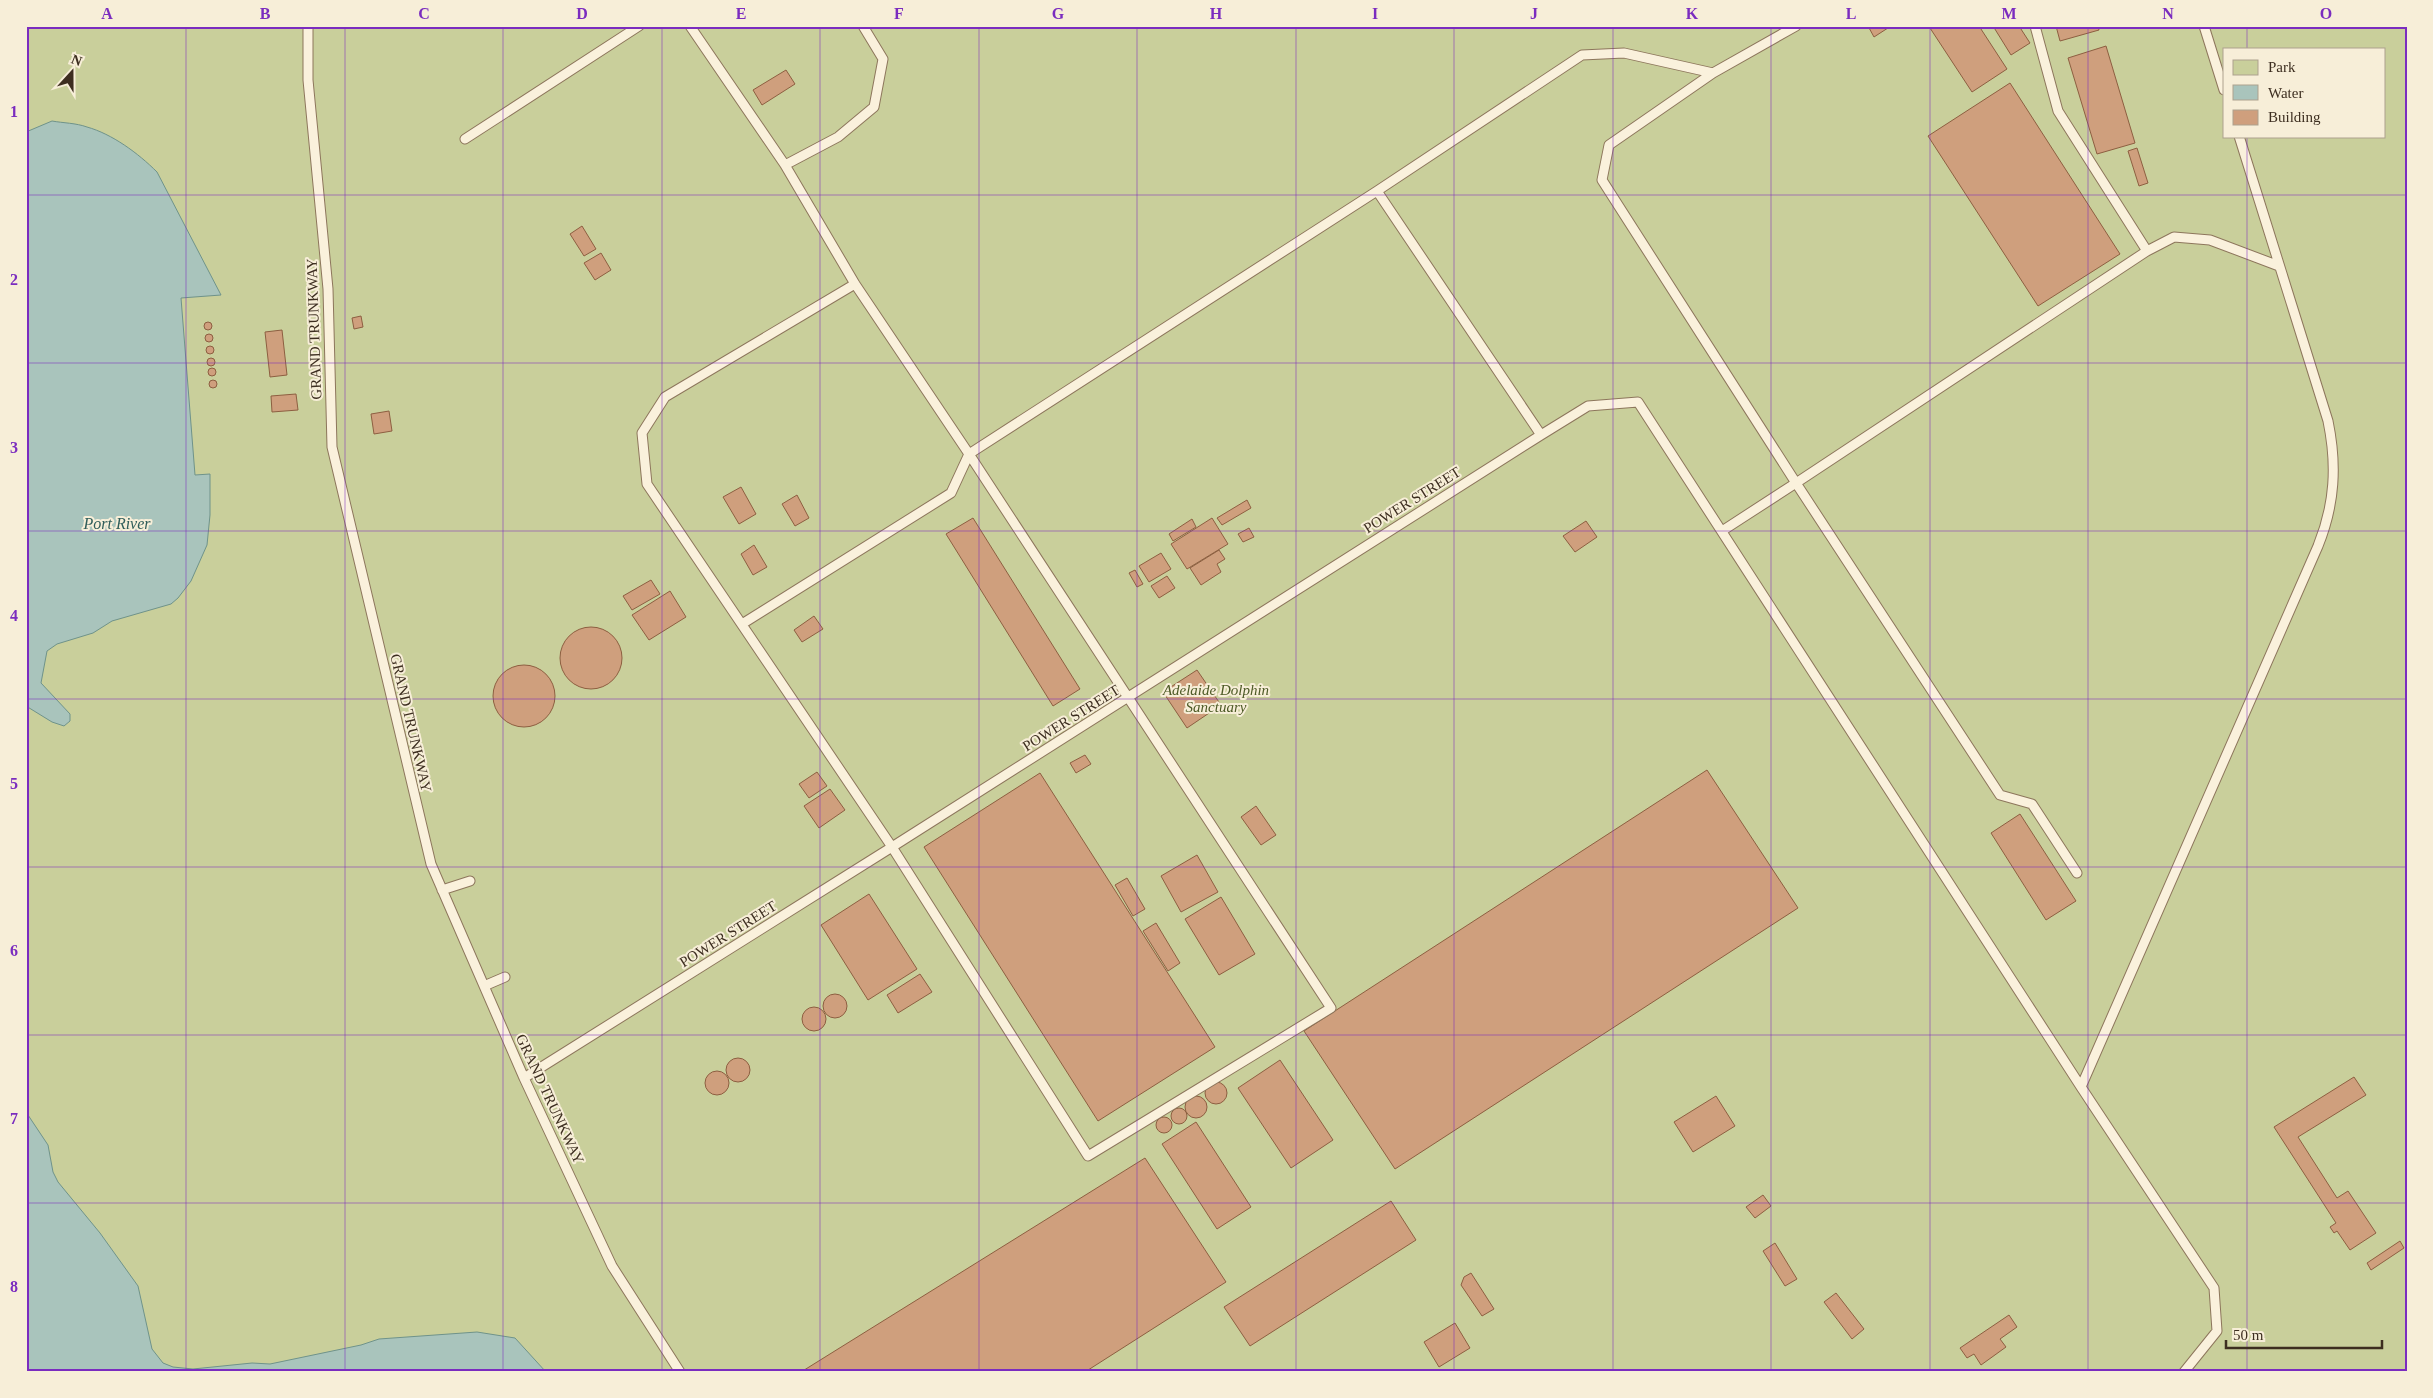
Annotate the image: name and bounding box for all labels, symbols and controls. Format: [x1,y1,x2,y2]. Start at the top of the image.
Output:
text: A [101,5,113,22]
text: B [260,5,271,22]
text: C [418,5,430,22]
text: D [576,5,588,22]
text: E [736,5,746,22]
text: F [894,5,904,22]
text: G [1052,5,1065,22]
text: H [1210,5,1223,22]
text: I [1372,5,1378,22]
text: J [1530,5,1538,22]
text: K [1686,5,1699,22]
text: L [1846,5,1856,22]
text: M [2001,5,2017,22]
text: N [2162,5,2174,22]
text: O [2320,5,2332,22]
north arrow [48,48,98,98]
legend [2223,48,2386,138]
text: N [69,52,84,69]
text: Park [2268,59,2296,75]
text: Water [2268,85,2303,101]
text: 1 [10,103,18,120]
text: Building [2268,109,2321,125]
street label: GRAND TRUNKWAY [304,258,324,400]
text: 2 [10,271,18,288]
text: 3 [10,439,18,456]
street label: POWER STREET [1361,464,1463,536]
water label: Port River [82,515,151,532]
text: 4 [10,607,18,624]
street label: GRAND TRUNKWAY [387,652,435,794]
street label: POWER STREET [1020,682,1122,754]
park label: Adelaide Dolphin Sanctuary [1162,682,1269,715]
text: 5 [10,775,18,792]
street label: POWER STREET [677,898,779,970]
text: 6 [10,942,18,959]
street label: GRAND TRUNKWAY [513,1032,587,1167]
text: 7 [10,1110,18,1127]
text: 8 [10,1278,18,1295]
scale bar [2226,1318,2382,1350]
text: 50 m [2233,1327,2264,1343]

